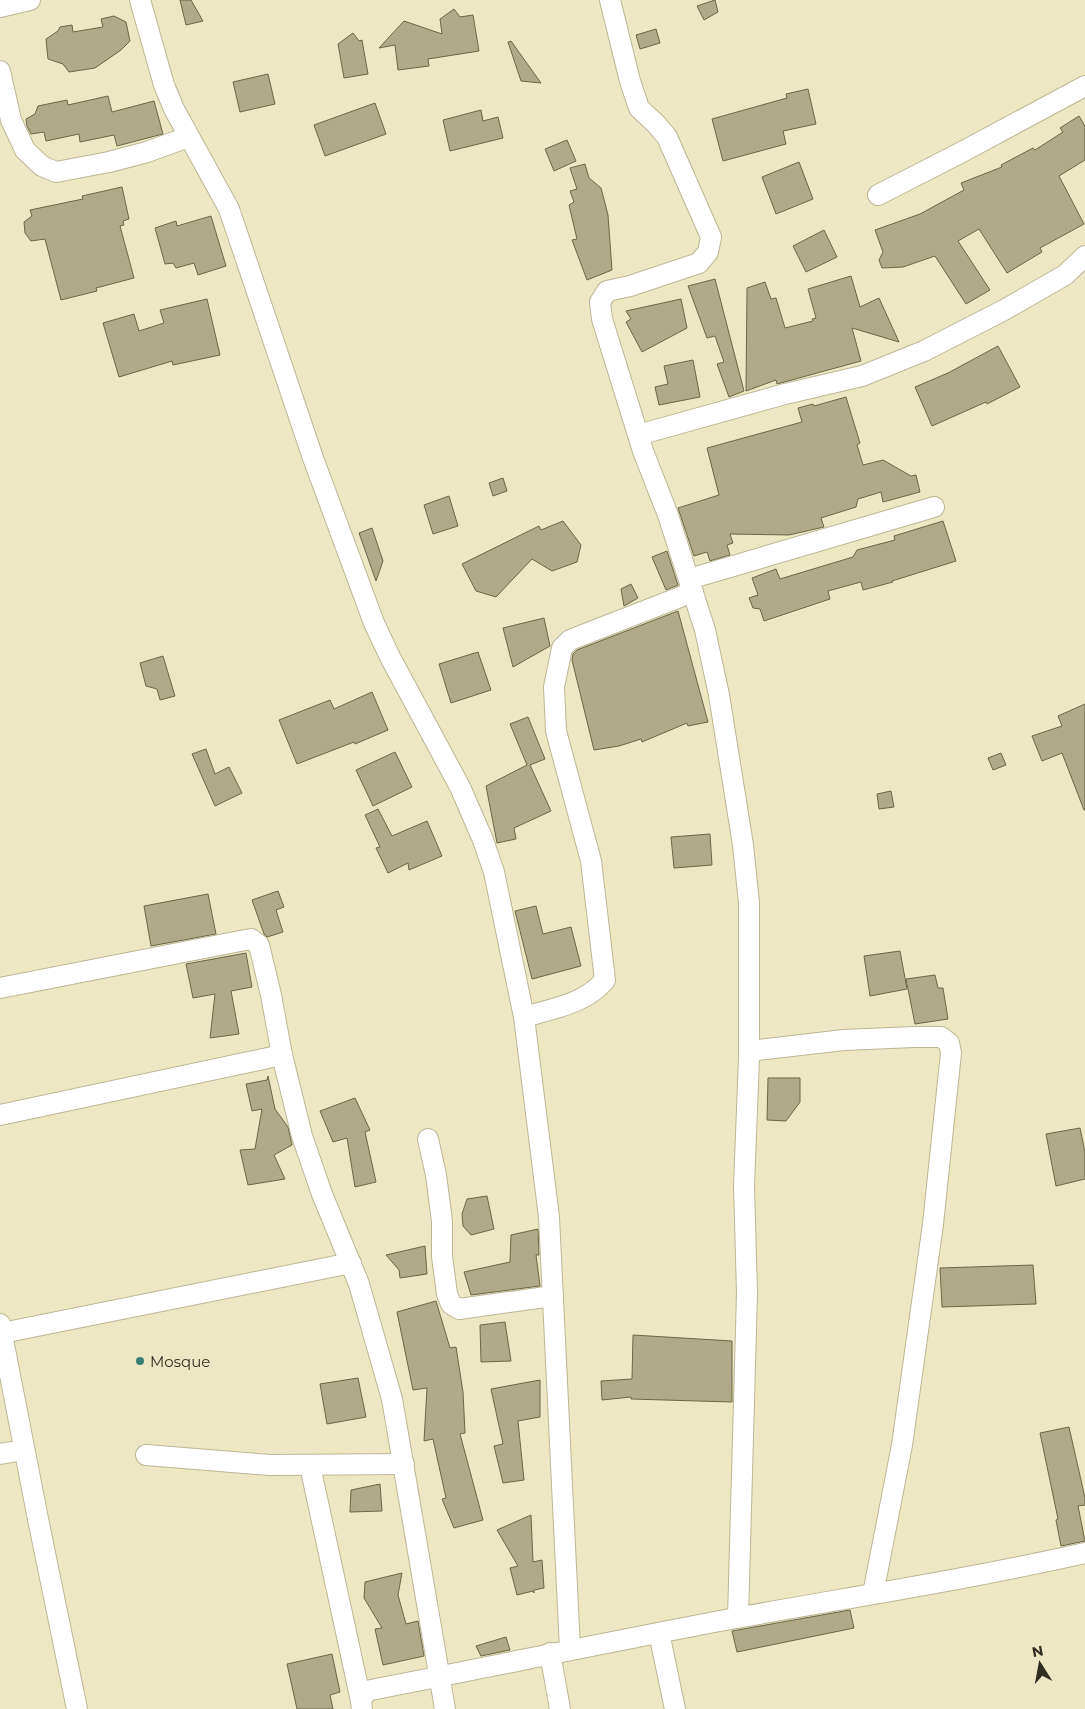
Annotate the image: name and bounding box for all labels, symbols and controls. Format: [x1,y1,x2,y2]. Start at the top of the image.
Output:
place label: Mosque [150,1352,210,1371]
marker: Mosque [134,1355,146,1367]
north arrow [1015,1639,1065,1689]
text: N [1030,1641,1045,1661]

